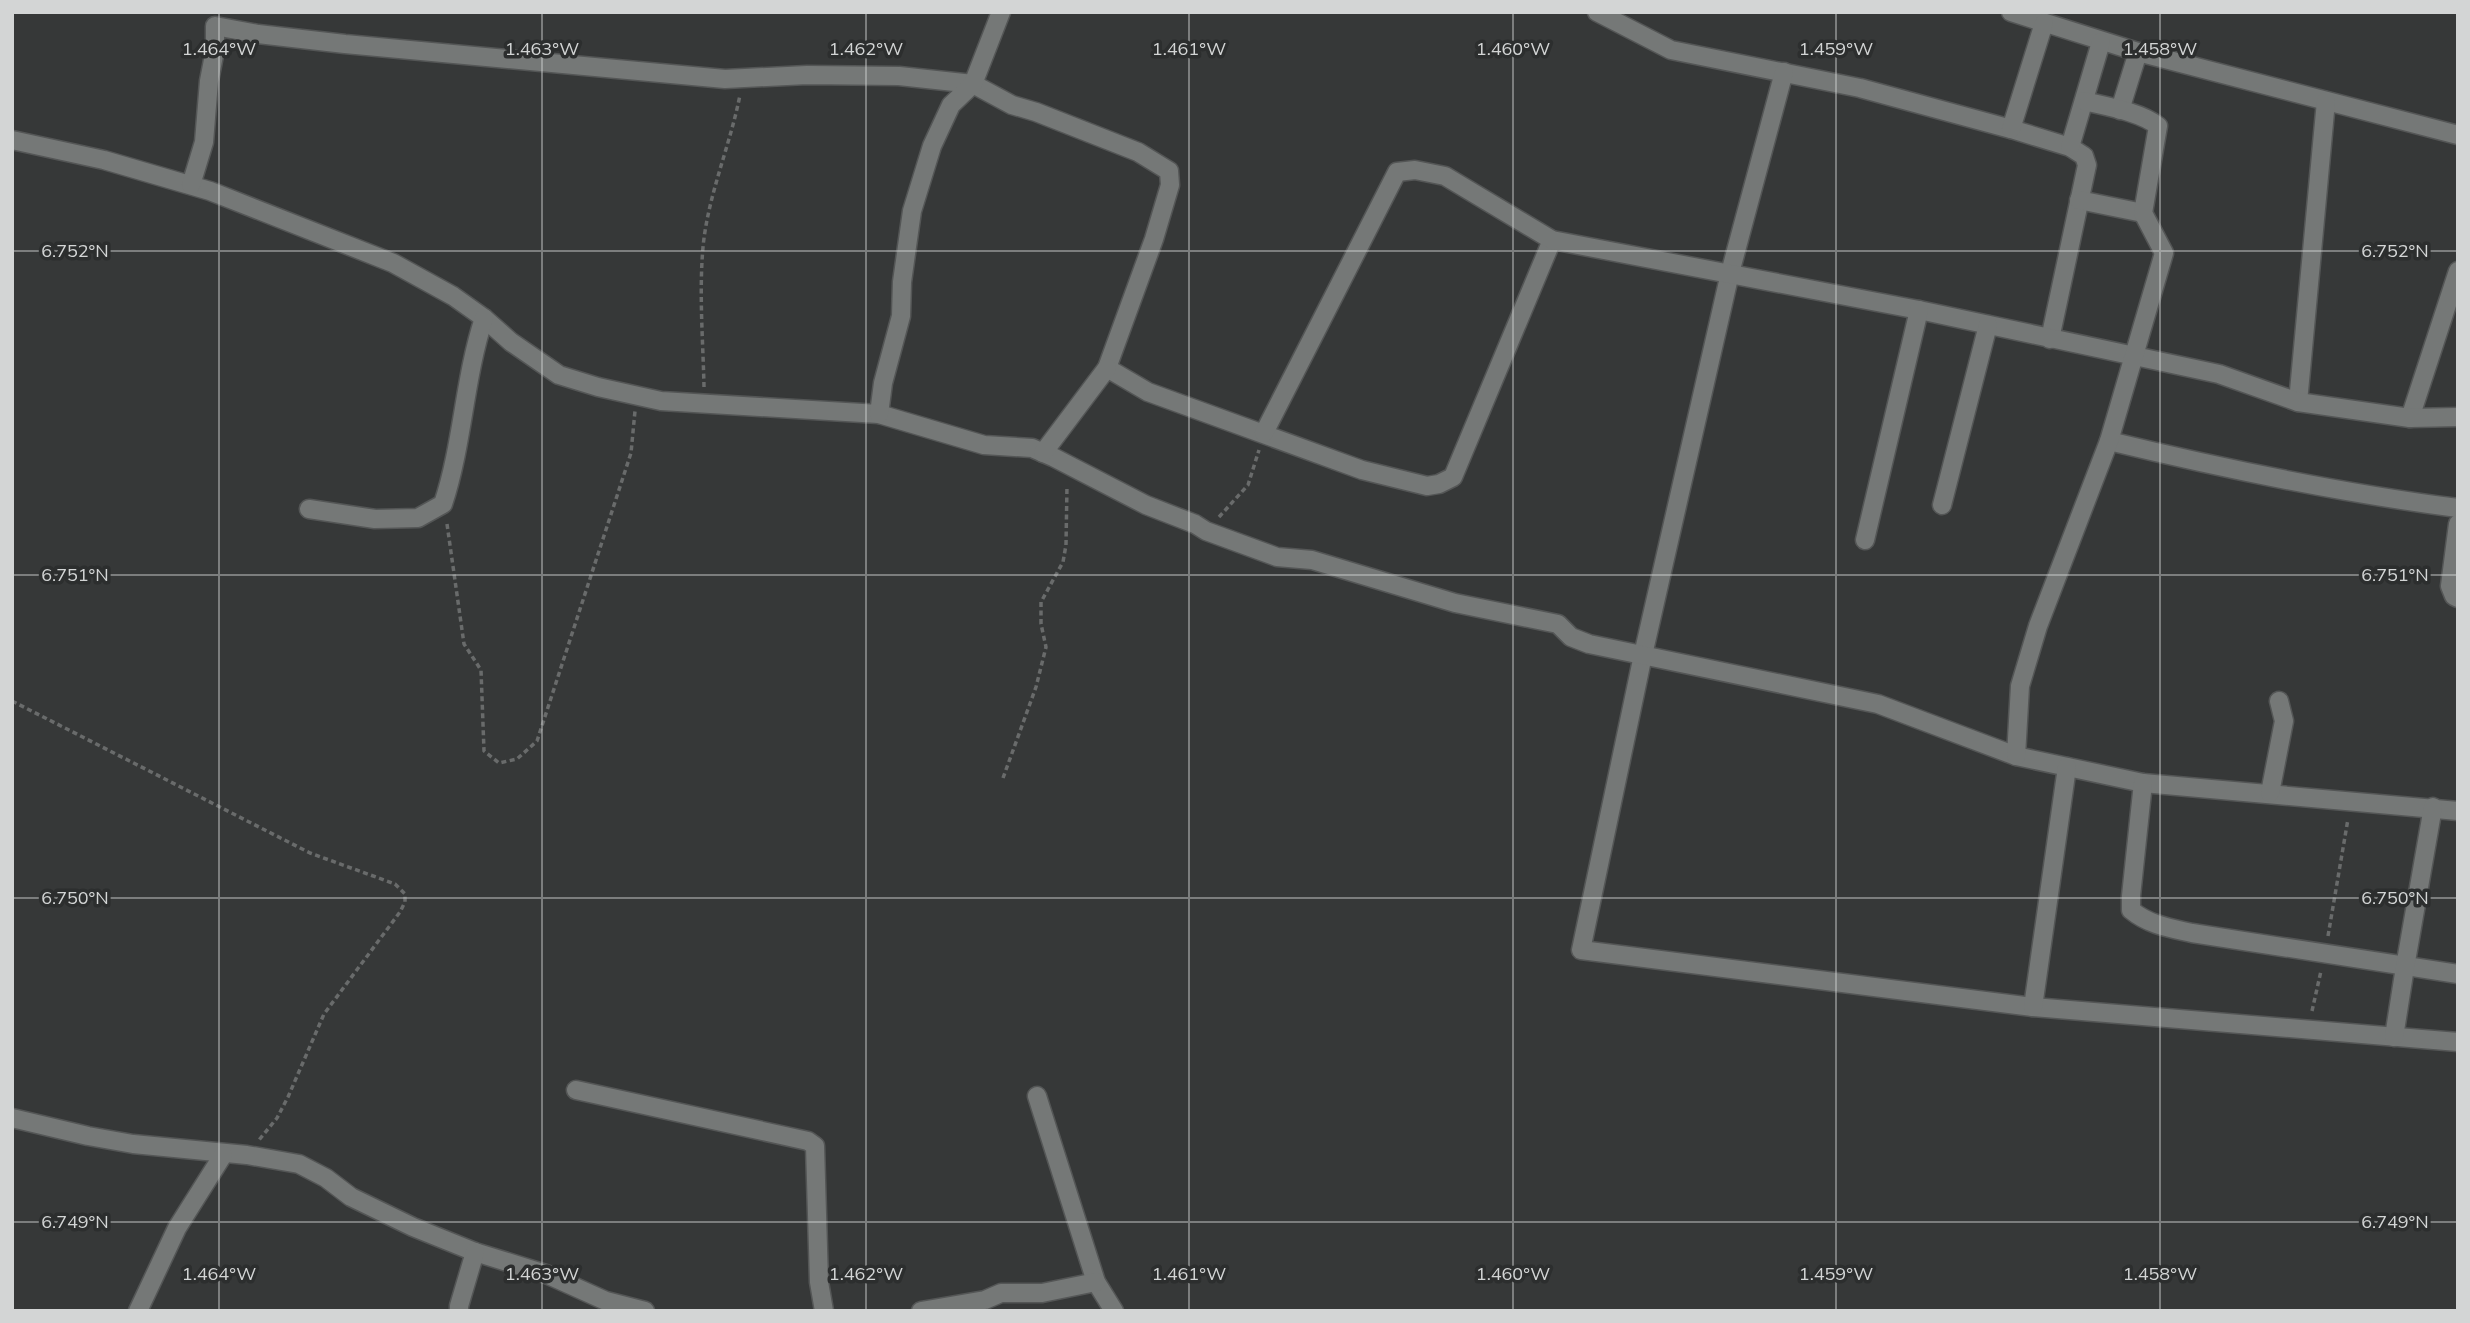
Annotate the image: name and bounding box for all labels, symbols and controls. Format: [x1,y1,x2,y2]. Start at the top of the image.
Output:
text: 1.464°W [182,37,256,60]
text: 1.463°W [505,37,579,60]
text: 1.462°W [829,37,903,60]
text: 1.461°W [1152,37,1226,60]
text: 1.460°W [1476,37,1550,60]
text: 1.459°W [1799,37,1873,60]
text: 1.458°W [2123,37,2197,60]
text: 6.752°N [41,239,109,262]
text: 6.752°N [2361,239,2429,262]
text: 6.751°N [41,563,109,586]
text: 6.751°N [2361,563,2429,586]
text: 6.750°N [41,886,109,909]
text: 6.750°N [2361,886,2429,909]
text: 6.749°N [41,1210,109,1233]
text: 6.749°N [2361,1210,2429,1233]
text: 1.464°W [182,1262,256,1285]
text: 1.463°W [505,1262,579,1285]
text: 1.462°W [829,1262,903,1285]
text: 1.461°W [1152,1262,1226,1285]
text: 1.460°W [1476,1262,1550,1285]
text: 1.459°W [1799,1262,1873,1285]
text: 1.458°W [2123,1262,2197,1285]

